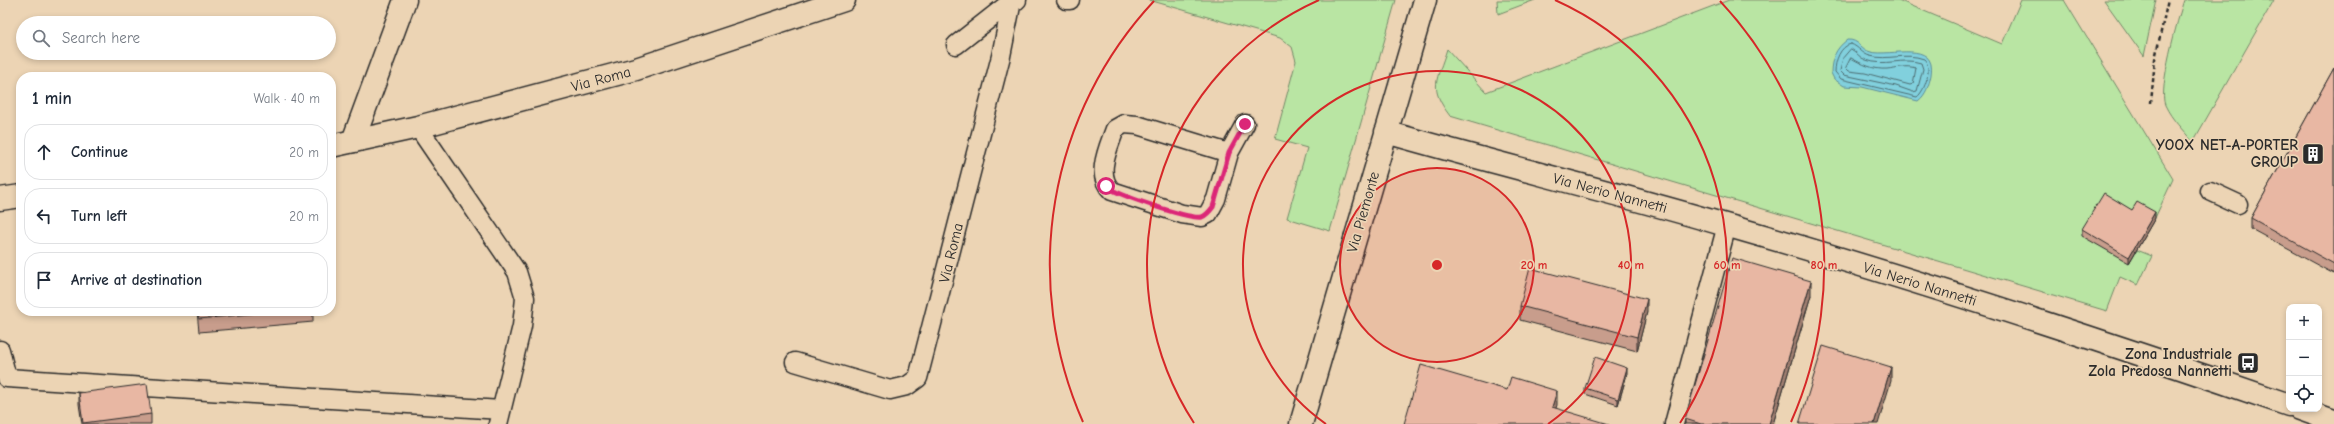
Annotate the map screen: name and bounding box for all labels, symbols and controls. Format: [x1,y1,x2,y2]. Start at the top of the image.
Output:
search box [16,16,336,60]
icon: search [30,27,52,49]
text: Search here [62,29,140,47]
street label: Via Roma [569,62,633,96]
text: 1 min [32,89,72,108]
text: Walk · 40 m [253,91,320,106]
route end [1236,115,1254,133]
place label: YOOX NET-A-PORTER GROUP [2156,136,2299,171]
icon: ahead [33,141,55,163]
building icon: YOOX NET-A-PORTER GROUP [2300,141,2326,167]
text: Continue [71,143,128,161]
text: 20 m [289,145,319,160]
street label: Via Piemonte [1343,169,1383,255]
street label: Via Nerio Nannetti [1551,169,1669,217]
route start [1097,177,1115,195]
icon: left [33,205,55,227]
text: Turn left [71,207,127,225]
text: 20 m [289,209,319,224]
street label: Via Roma [935,221,967,285]
centre of rings [1430,258,1444,272]
text: 20 m [1521,258,1547,272]
text: 40 m [1618,258,1644,272]
text: 60 m [1714,258,1740,272]
text: 80 m [1811,258,1837,272]
street label: Via Nerio Nannetti [1861,258,1979,310]
icon: arrive [33,269,55,291]
text: Arrive at destination [71,271,202,289]
map controls [2286,304,2322,412]
button: + [2286,304,2322,340]
button: − [2286,340,2322,376]
place label: Zona Industriale Zola Predosa Nannetti [2088,345,2232,380]
bus stop icon: Zona Industriale Zola Predosa Nannetti [2235,350,2261,376]
button: locate [2286,376,2322,412]

